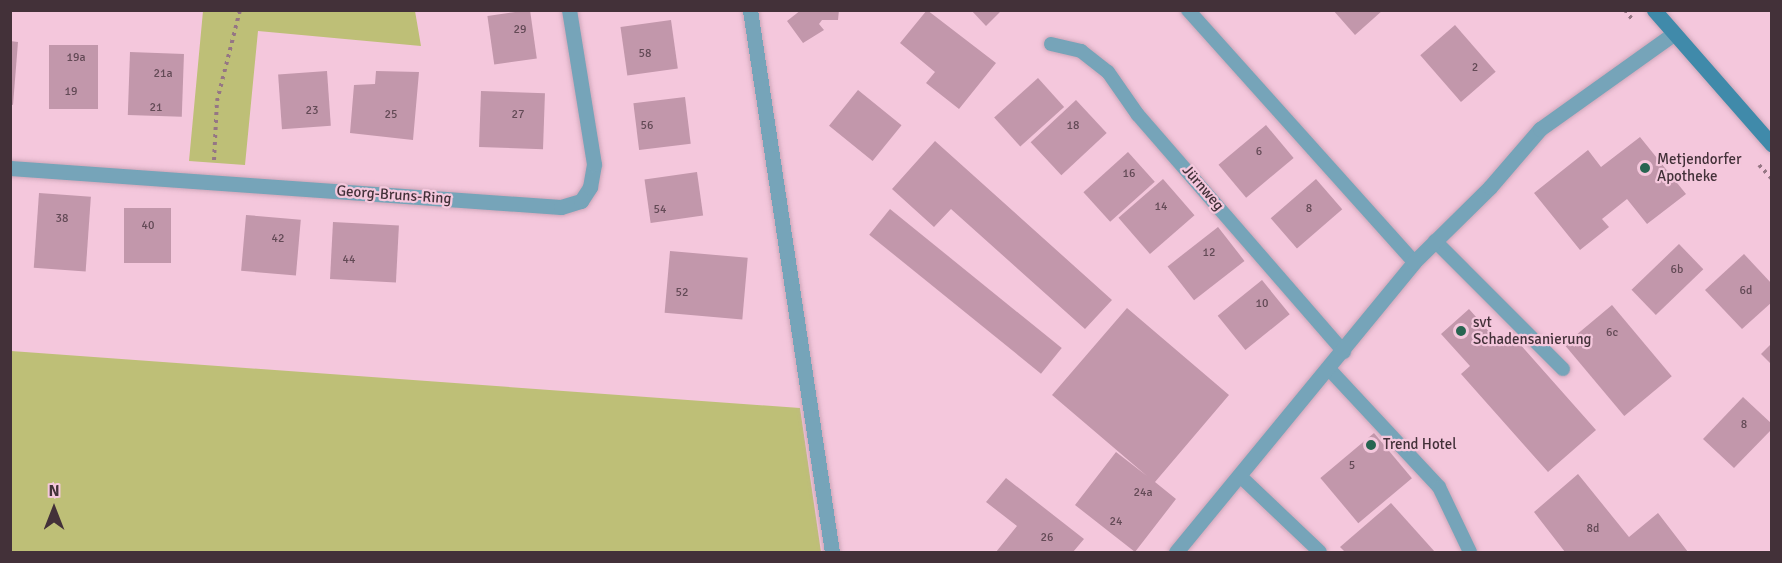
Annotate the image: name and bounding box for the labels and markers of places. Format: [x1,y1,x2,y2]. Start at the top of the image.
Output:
place label: Metjendorfer Apotheke [1657,150,1741,185]
marker: Metjendorfer Apotheke [1638,161,1652,175]
place label: svt Schadensanierung [1473,313,1592,348]
marker: svt Schadensanierung [1454,324,1468,338]
place label: Trend Hotel [1383,436,1457,454]
marker: Trend Hotel [1364,438,1378,452]

